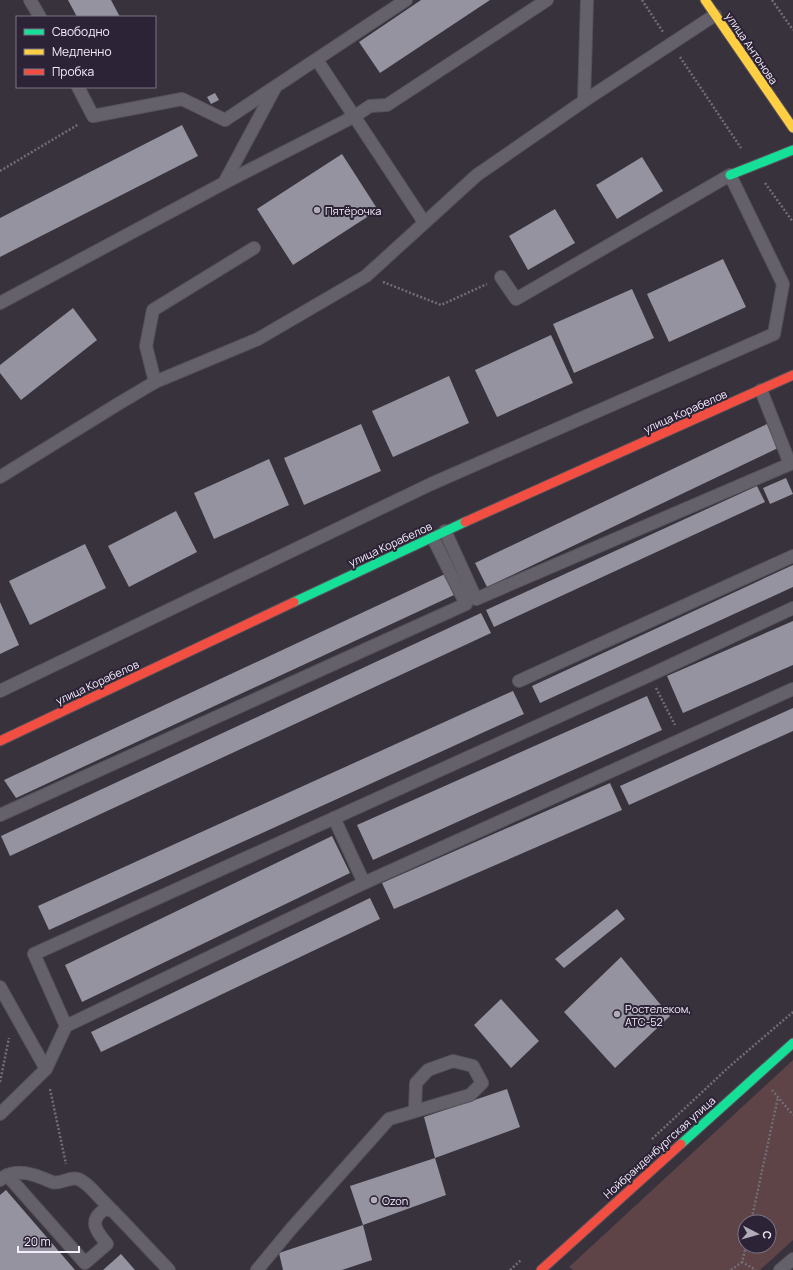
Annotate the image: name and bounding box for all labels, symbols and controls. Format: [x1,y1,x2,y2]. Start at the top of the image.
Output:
street label: улица Антонова [722,9,782,87]
legend [16,16,156,88]
text: Свободно [52,23,110,40]
text: Медленно [52,43,112,60]
text: Пробка [52,63,94,80]
place label: Пятёрочка [325,203,381,218]
marker: Пятёрочка [312,205,322,215]
street label: улица Корабелов [641,386,729,436]
street label: улица Корабелов [346,518,434,570]
street label: улица Корабелов [53,656,141,708]
place label: Ростелеком, АТС-52 [625,1001,691,1029]
marker: Ростелеком, АТС-52 [612,1009,622,1019]
street label: Нойбранденбургская улица [600,1093,718,1201]
place label: Ozon [382,1193,408,1208]
marker: Ozon [369,1195,379,1205]
north arrow [737,1214,777,1254]
scale bar [18,1228,79,1254]
text: С [760,1230,775,1240]
text: 20 m [24,1233,51,1250]

